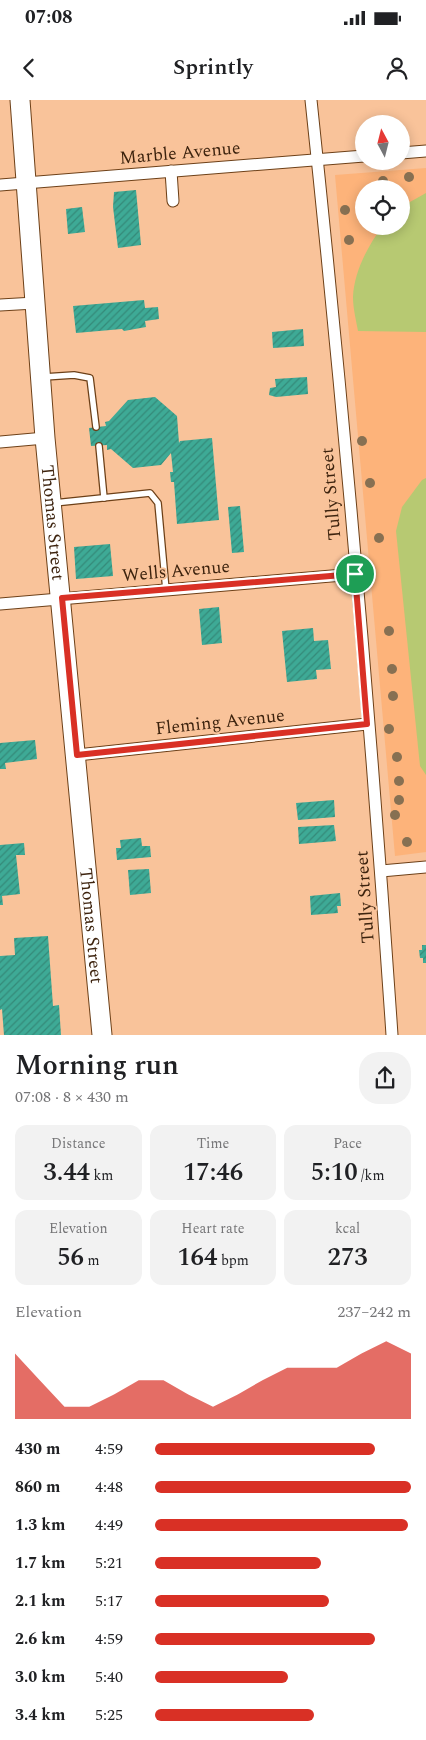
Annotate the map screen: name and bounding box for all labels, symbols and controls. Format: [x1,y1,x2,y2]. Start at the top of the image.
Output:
text: 07:08 [25,3,73,32]
text: Sprintly [173,51,253,84]
icon: back [15,54,43,82]
icon: person [383,54,411,82]
north arrow [355,115,410,170]
map controls [355,115,410,235]
street label: Marble Avenue [118,134,242,172]
button: locate [355,180,410,235]
street label: Tully Street [313,446,349,542]
street label: Thomas Street [34,464,72,582]
street label: Wells Avenue [121,553,231,589]
pin [334,553,376,595]
icon: arrive [341,560,369,588]
street label: Fleming Avenue [154,702,286,742]
street label: Tully Street [348,850,382,944]
street label: Thomas Street [73,867,111,985]
text: Morning run [15,1044,179,1087]
button: share [359,1052,411,1104]
text: 07:08 · 8 × 430 m [15,1085,129,1109]
text: Distance [51,1133,106,1154]
text: Time [197,1133,229,1154]
text: Pace [333,1133,362,1154]
text: 3.44 [43,1154,90,1192]
text: 17:46 [183,1154,243,1192]
text: 5:10 [311,1154,358,1192]
text: km [90,1165,113,1186]
text: /km [358,1165,384,1186]
text: Elevation [49,1218,108,1239]
text: Heart rate [181,1218,245,1239]
text: kcal [335,1218,360,1239]
text: 56 [57,1239,84,1277]
text: 164 [177,1239,217,1277]
text: 273 [328,1239,368,1277]
text: m [84,1250,100,1271]
text: bpm [217,1250,249,1271]
text: Elevation [15,1300,82,1324]
text: 237–242 m [337,1300,411,1324]
text: 430 m [15,1437,60,1461]
text: 4:59 [95,1437,123,1461]
text: 860 m [15,1475,60,1499]
text: 4:48 [95,1475,123,1499]
text: 1.3 km [15,1513,65,1537]
text: 4:49 [95,1513,123,1537]
text: 1.7 km [15,1551,65,1575]
text: 5:21 [95,1551,123,1575]
text: 2.1 km [15,1589,65,1613]
text: 5:17 [95,1589,123,1613]
text: 2.6 km [15,1627,65,1651]
text: 4:59 [95,1627,123,1651]
text: 3.0 km [15,1665,65,1689]
text: 5:40 [95,1665,123,1689]
text: 3.4 km [15,1703,65,1727]
text: 5:25 [95,1703,123,1727]

